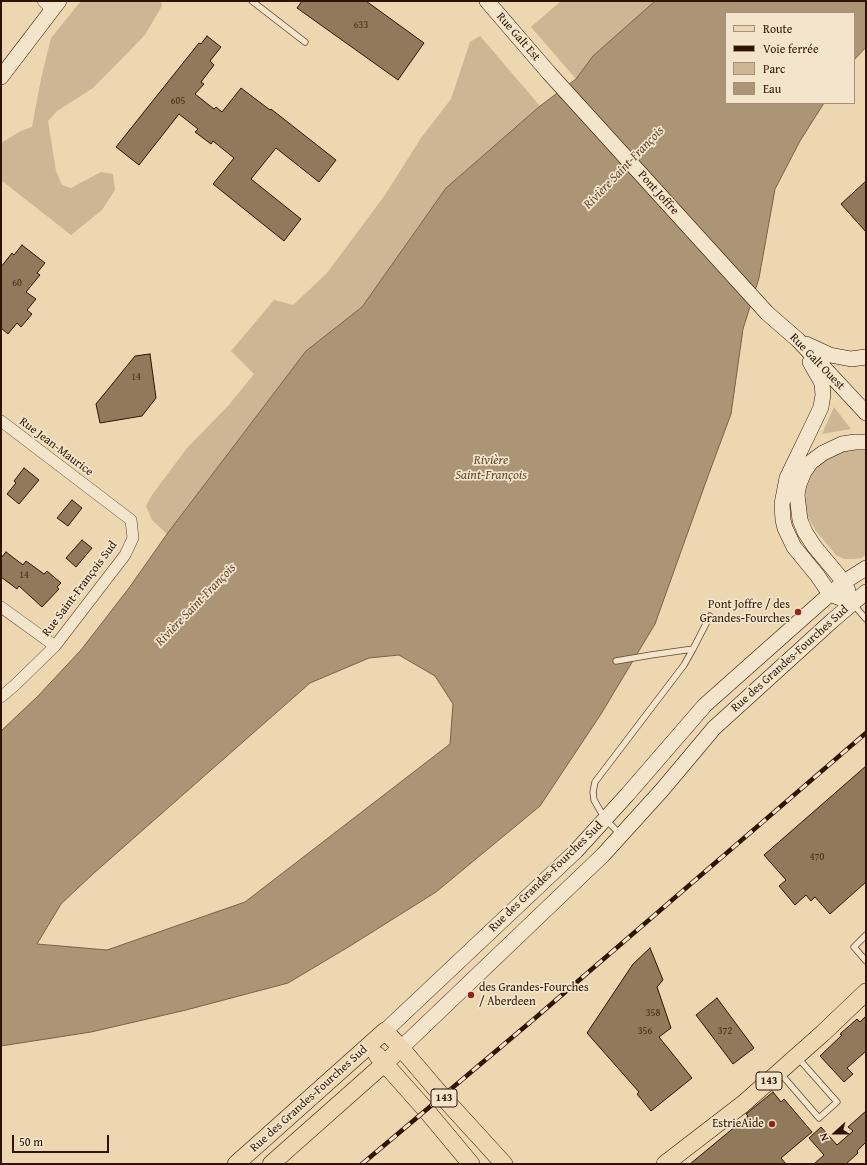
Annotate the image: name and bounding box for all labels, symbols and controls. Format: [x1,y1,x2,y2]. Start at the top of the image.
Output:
street label: Rue Galt Est [493,10,543,64]
legend [725,12,855,104]
house number: 633 [354,19,368,31]
text: Route [763,20,792,37]
text: Voie ferrée [763,40,819,57]
text: Parc [763,60,785,77]
text: Eau [763,80,781,97]
house number: 605 [171,95,185,107]
water label: Rivière Saint-François [581,123,667,213]
street label: Pont Joffre [635,168,681,218]
house number: 60 [12,277,22,289]
street label: Rue Galt Ouest [786,331,848,393]
house number: 14 [131,371,141,383]
street label: Rue Jean-Maurice [16,415,96,479]
water label: Rivière Saint-François [455,453,527,484]
street label: Rue Saint-François Sud [39,538,121,640]
water label: Rivière Saint-François [153,560,239,650]
house number: 14 [19,569,29,581]
place label: Pont Joffre / des Grandes-Fourches [700,598,790,626]
street label: Rue des Grandes-Fourches Sud [728,603,852,715]
marker: Pont Joffre / des Grandes-Fourches [793,607,803,617]
street label: Rue des Grandes-Fourches Sud [486,819,606,935]
house number: 470 [810,851,824,863]
place label: des Grandes-Fourches / Aberdeen [479,981,589,1009]
marker: des Grandes-Fourches / Aberdeen [466,990,476,1000]
house number: 358 [646,1007,660,1019]
house number: 356 [638,1025,652,1037]
house number: 372 [718,1025,732,1037]
street label: Rue des Grandes-Fourches Sud [247,1043,371,1155]
road number: 143 [756,1072,782,1090]
road number: 143 [431,1089,457,1107]
north arrow [815,1113,855,1153]
place label: EstrieAide [712,1117,764,1131]
marker: EstrieAide [767,1119,777,1129]
scale bar [14,1127,111,1153]
text: N [815,1131,833,1144]
text: 50 m [19,1133,43,1150]

